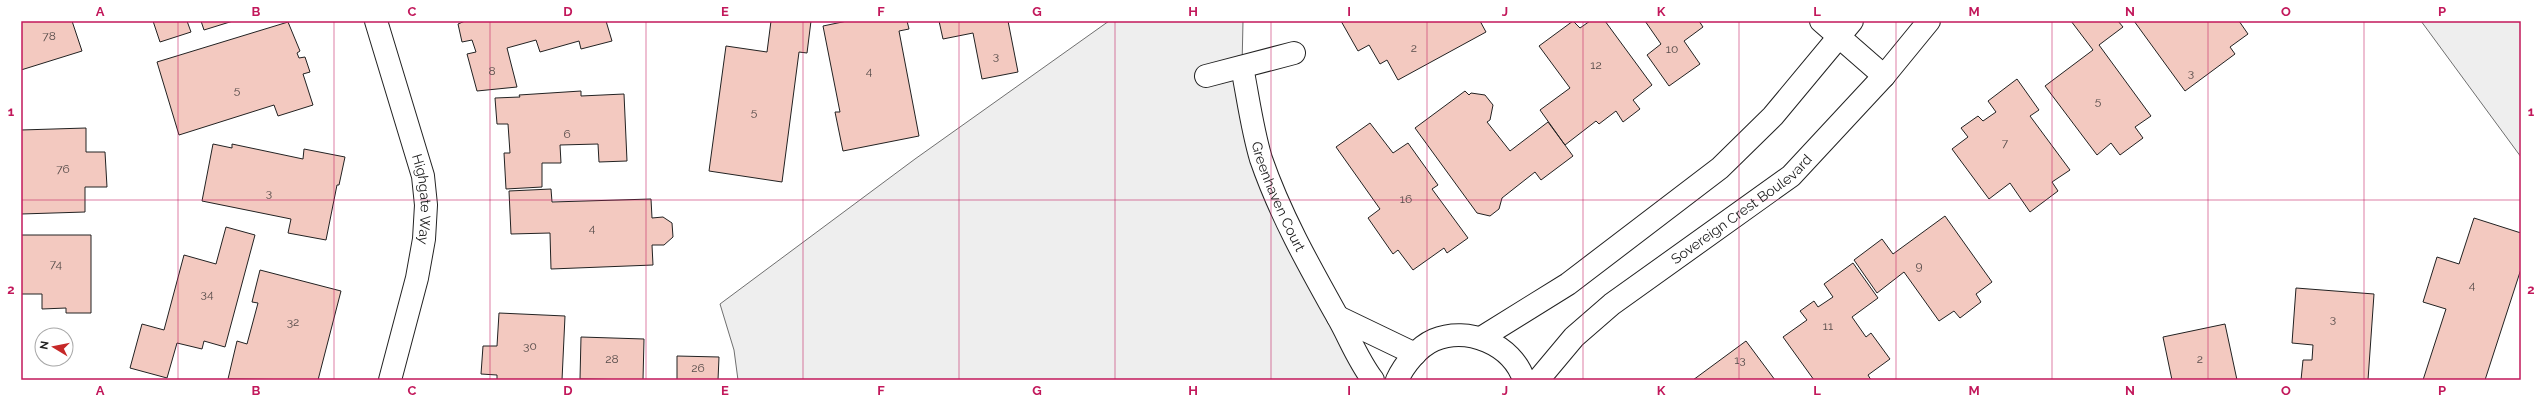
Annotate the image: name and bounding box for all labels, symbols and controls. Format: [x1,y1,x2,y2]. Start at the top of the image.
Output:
text: A [96,4,105,19]
text: B [252,4,261,19]
text: C [408,4,417,19]
text: D [563,4,573,19]
text: E [721,4,729,19]
text: F [877,4,885,19]
text: G [1032,4,1042,19]
text: H [1188,4,1198,19]
text: I [1347,4,1351,19]
text: J [1502,4,1508,19]
text: K [1657,4,1666,19]
text: L [1813,4,1821,19]
text: M [1968,4,1980,19]
text: N [2125,4,2135,19]
text: O [2281,4,2291,19]
text: P [2438,4,2446,19]
house number: 78 [42,29,56,43]
house number: 2 [1411,41,1417,55]
house number: 10 [1666,42,1678,56]
house number: 3 [993,49,999,63]
house number: 12 [1590,58,1602,72]
house number: 8 [488,64,496,78]
house number: 4 [866,64,873,78]
house number: 3 [2188,66,2194,80]
house number: 5 [234,83,241,97]
house number: 5 [2095,94,2102,108]
text: 1 [8,104,15,119]
text: 1 [2528,104,2535,119]
house number: 5 [751,105,758,119]
house number: 6 [563,127,571,141]
house number: 7 [2002,136,2009,150]
street label: Greenhaven Court [1249,140,1309,254]
street label: Sovereign Crest Boulevard [1668,151,1815,267]
street label: Highgate Way [409,152,434,246]
house number: 76 [56,162,70,176]
house number: 3 [266,186,272,200]
house number: 16 [1400,192,1412,206]
house number: 4 [589,221,596,235]
house number: 74 [50,257,63,271]
house number: 9 [1915,259,1923,273]
house number: 4 [2469,278,2476,292]
text: 2 [7,282,15,297]
text: 2 [2527,282,2535,297]
house number: 34 [201,287,214,301]
house number: 3 [2330,312,2336,326]
house number: 32 [287,315,299,329]
house number: 11 [1823,319,1833,333]
north arrow [34,327,74,367]
house number: 30 [523,339,537,353]
text: N [38,340,52,351]
house number: 28 [605,352,619,366]
house number: 2 [2197,352,2203,366]
house number: 13 [1734,353,1746,367]
house number: 26 [691,361,705,375]
text: A [96,383,105,398]
text: B [252,383,261,398]
text: C [408,383,417,398]
text: D [563,383,573,398]
text: E [721,383,729,398]
text: F [877,383,885,398]
text: G [1032,383,1042,398]
text: H [1188,383,1198,398]
text: I [1347,383,1351,398]
text: J [1502,383,1508,398]
text: K [1657,383,1666,398]
text: L [1813,383,1821,398]
text: M [1968,383,1980,398]
text: N [2125,383,2135,398]
text: O [2281,383,2291,398]
text: P [2438,383,2446,398]

